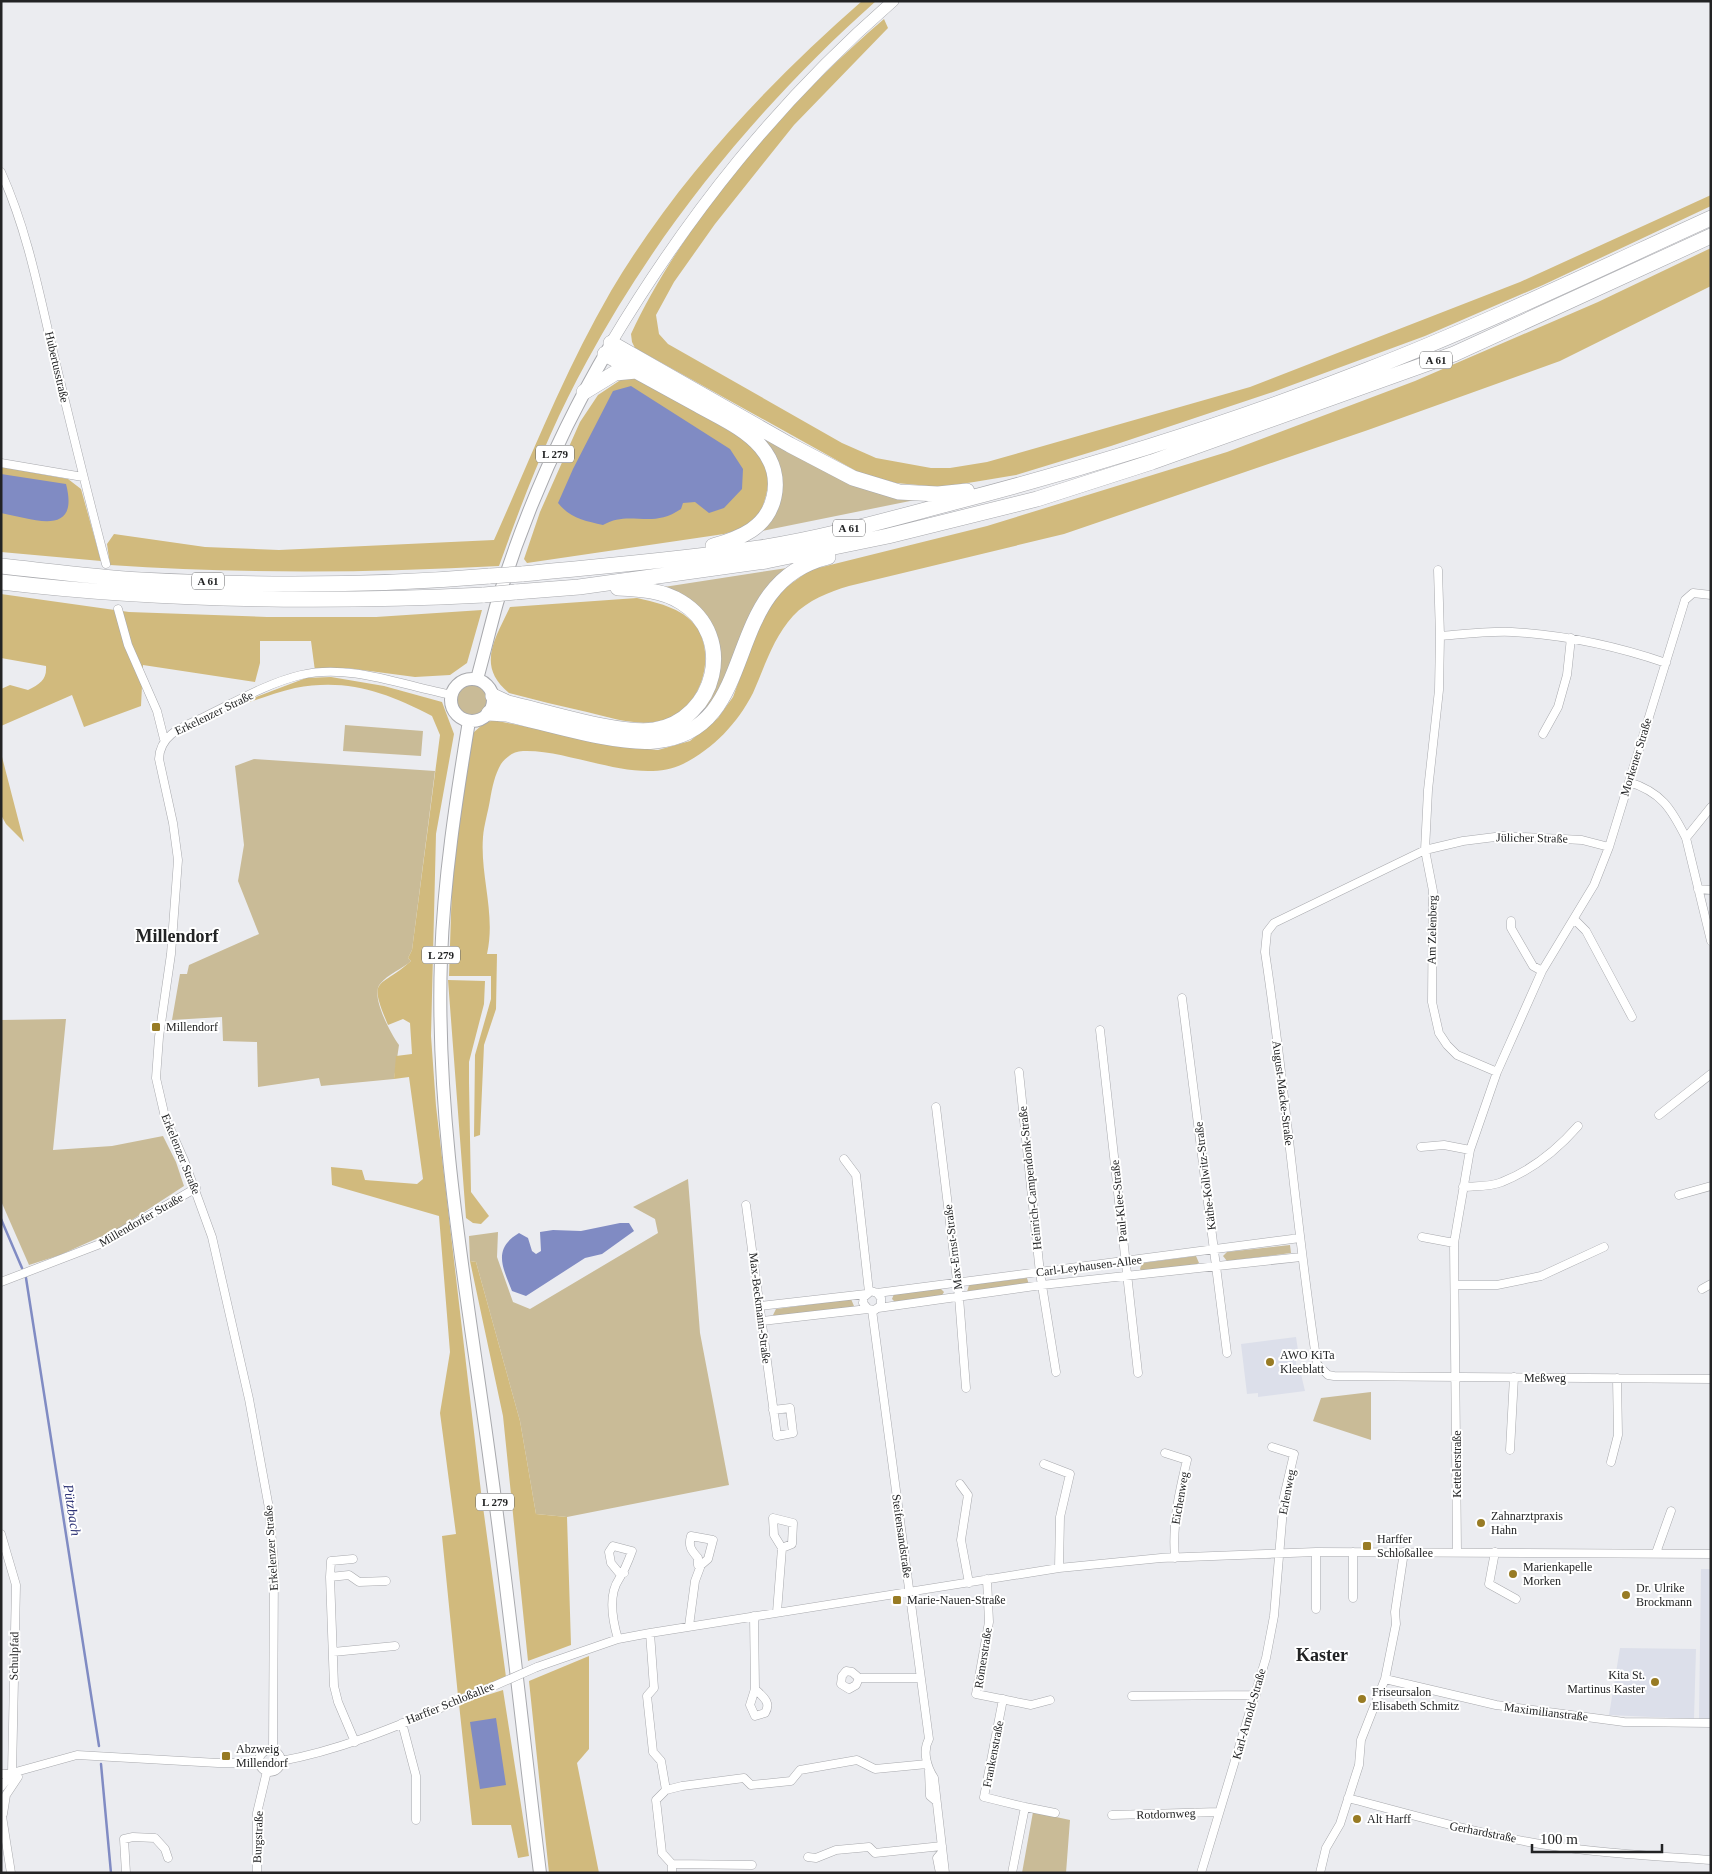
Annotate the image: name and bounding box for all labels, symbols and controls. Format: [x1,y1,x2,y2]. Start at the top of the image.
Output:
street label: Hubertusstraße [42,330,72,404]
road number: A 61 [1420,352,1452,368]
road number: L 279 [536,446,574,462]
road number: A 61 [833,520,865,536]
road number: A 61 [192,572,224,590]
street label: Erkelenzer Straße [172,688,256,738]
street label: Morkener Straße [1617,716,1655,798]
street label: Jülicher Straße [1496,830,1568,846]
street label: Am Zelenberg [1424,895,1440,965]
district label: Millendorf [136,926,219,946]
road number: L 279 [422,946,460,964]
place label: Millendorf [166,1020,218,1034]
marker: Millendorf [150,1021,162,1033]
street label: August-Macke-Straße [1270,1040,1296,1146]
street label: Heinrich-Campendonk-Straße [1015,1105,1045,1251]
street label: Erkelenzer Straße [158,1112,204,1196]
street label: Käthe-Kollwitz-Straße [1191,1121,1219,1231]
street label: Paul-Klee-Straße [1108,1159,1130,1243]
street label: Millendorfer Straße [96,1190,186,1250]
street label: Max-Ernst-Straße [941,1203,965,1291]
street label: Max-Beckmann-Straße [746,1252,774,1364]
street label: Carl-Leyhausen-Allee [1035,1253,1143,1279]
place label: AWO KiTa Kleeblatt [1280,1348,1335,1376]
marker: AWO KiTa Kleeblatt [1264,1356,1276,1368]
street label: Meßweg [1524,1371,1566,1385]
street label: Kettelerstraße [1450,1430,1464,1498]
street label: Erlenweg [1276,1468,1298,1516]
street label: Eichenweg [1168,1471,1192,1525]
water label: Pützbach [60,1482,83,1537]
street label: Steifensandstraße [889,1493,915,1579]
road number: L 279 [476,1494,514,1510]
street label: Erkelenzer Straße [261,1505,281,1591]
place label: Zahnarztpraxis Hahn [1491,1509,1563,1537]
marker: Zahnarztpraxis Hahn [1475,1517,1487,1529]
place label: Harffer Schloßallee [1377,1532,1433,1560]
marker: Harffer Schloßallee [1361,1540,1373,1552]
place label: Marienkapelle Morken [1523,1560,1592,1588]
marker: Marienkapelle Morken [1507,1568,1519,1580]
place label: Dr. Ulrike Brockmann [1636,1581,1692,1609]
marker: Dr. Ulrike Brockmann [1620,1589,1632,1601]
place label: Marie-Nauen-Straße [907,1593,1006,1607]
marker: Marie-Nauen-Straße [891,1594,903,1606]
street label: Römerstraße [971,1627,995,1689]
street label: Schulpfad [7,1632,21,1680]
district label: Kaster [1296,1645,1348,1665]
street label: Karl-Arnold-Straße [1229,1667,1269,1761]
place label: Kita St. Martinus Kaster [1567,1668,1645,1696]
marker: Kita St. Martinus Kaster [1649,1676,1661,1688]
street label: Harffer Schloßallee [404,1679,496,1727]
place label: Friseursalon Elisabeth Schmitz [1372,1685,1459,1713]
marker: Friseursalon Elisabeth Schmitz [1356,1693,1368,1705]
street label: Maximilianstraße [1503,1700,1589,1724]
street label: Frankenstraße [980,1719,1006,1789]
place label: Abzweig Millendorf [236,1742,288,1770]
marker: Abzweig Millendorf [220,1750,232,1762]
street label: Rotdornweg [1136,1806,1196,1822]
street label: Burgstraße [250,1811,266,1863]
place label: Alt Harff [1367,1812,1411,1826]
marker: Alt Harff [1351,1813,1363,1825]
street label: Gerhardstraße [1448,1819,1518,1845]
scale bar [1532,1822,1662,1854]
text: 100 m [1540,1831,1578,1847]

